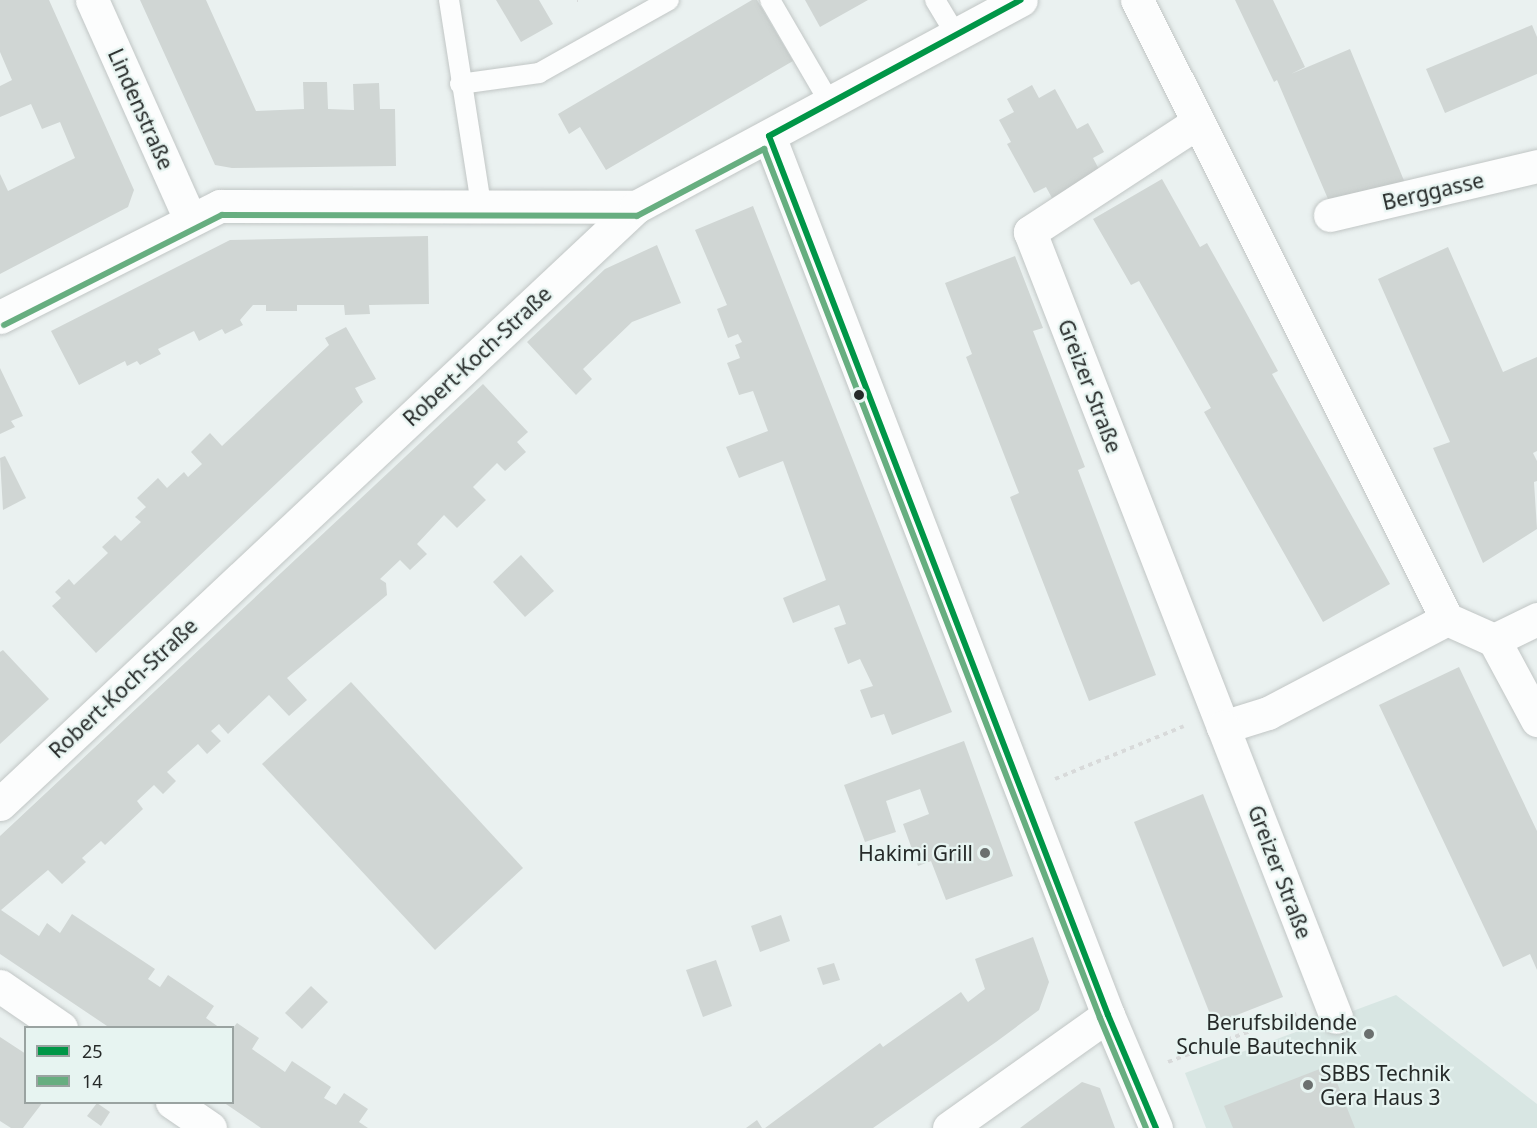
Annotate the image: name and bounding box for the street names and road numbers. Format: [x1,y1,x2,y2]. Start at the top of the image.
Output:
street label: Lindenstraße [103,45,179,173]
street label: Berggasse [1380,167,1486,215]
street label: Robert-Koch-Straße [398,281,556,431]
street label: Greizer Straße [1053,316,1127,456]
street label: Robert-Koch-Straße [44,613,202,763]
street label: Greizer Straße [1243,802,1317,942]

